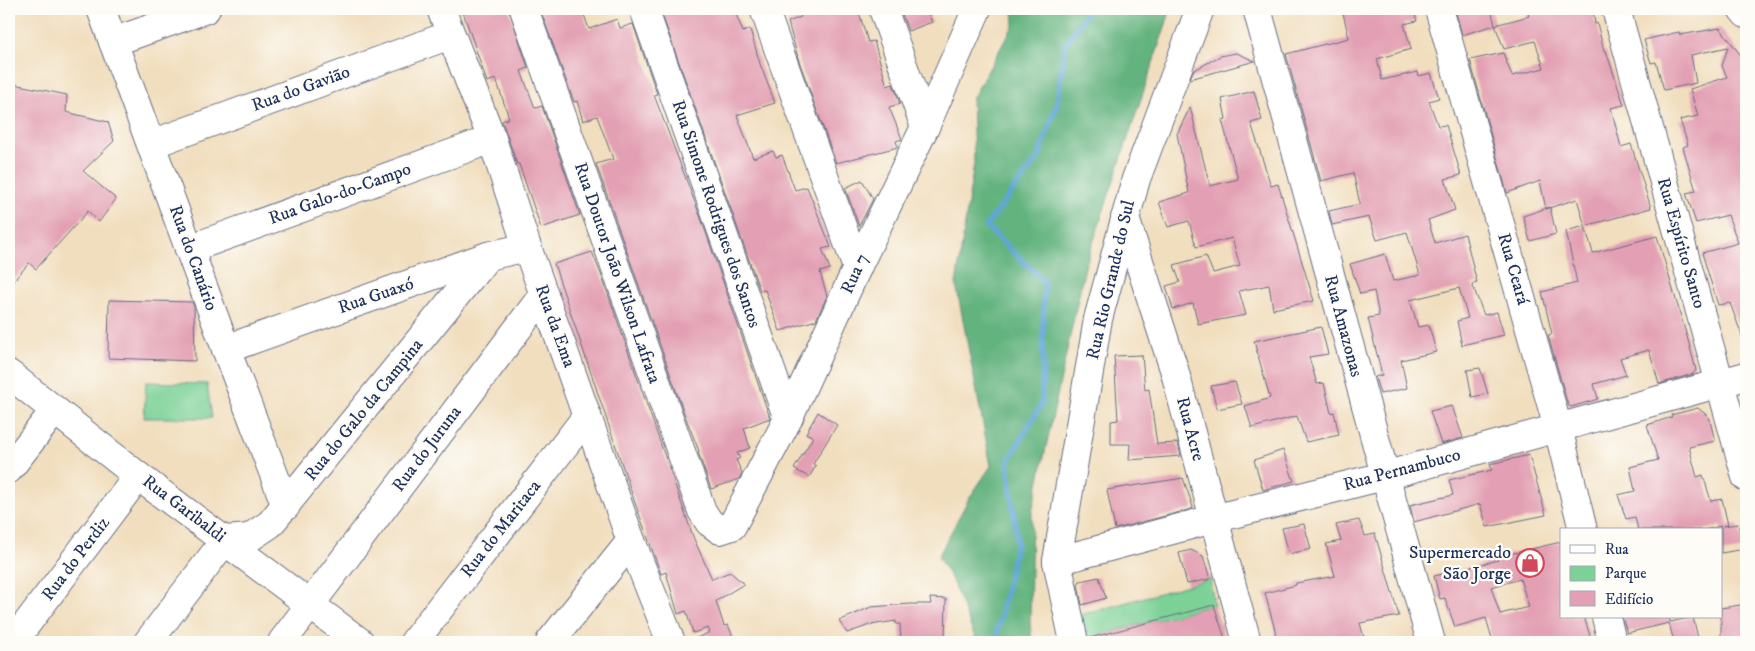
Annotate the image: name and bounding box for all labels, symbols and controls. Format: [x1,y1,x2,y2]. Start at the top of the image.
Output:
street label: Rua do Gavião [249,61,353,117]
street label: Rua Simone Rodrigues dos Santos [667,97,765,331]
street label: Rua Galo-do-Campo [266,158,414,230]
street label: Rua Doutor João Wilson Lafrata [569,159,665,387]
street label: Rua Espírito Santo [1652,175,1710,311]
street label: Rua Rio Grande do Sul [1082,197,1140,362]
street label: Rua do Canário [164,202,222,314]
street label: Rua Ceará [1492,231,1534,308]
street label: Rua 7 [836,250,874,298]
street label: Rua Guaxó [335,273,417,319]
street label: Rua Amazonas [1319,273,1367,379]
street label: Rua da Ema [530,282,580,371]
street label: Rua do Galo da Campina [300,334,428,485]
street label: Rua Acre [1171,395,1209,463]
street label: Rua do Juruna [388,401,467,496]
street label: Rua Pernambuco [1341,444,1463,496]
street label: Rua Garibaldi [138,470,230,548]
street label: Rua do Maritaca [456,475,546,582]
street label: Rua do Perdiz [37,512,115,605]
legend [1560,528,1722,618]
text: Rua [1605,540,1629,559]
place label: Supermercado São Jorge [1409,542,1511,585]
shop icon: Supermercado São Jorge [1515,548,1545,578]
text: Parque [1605,564,1646,583]
text: Edifício [1605,590,1653,609]

